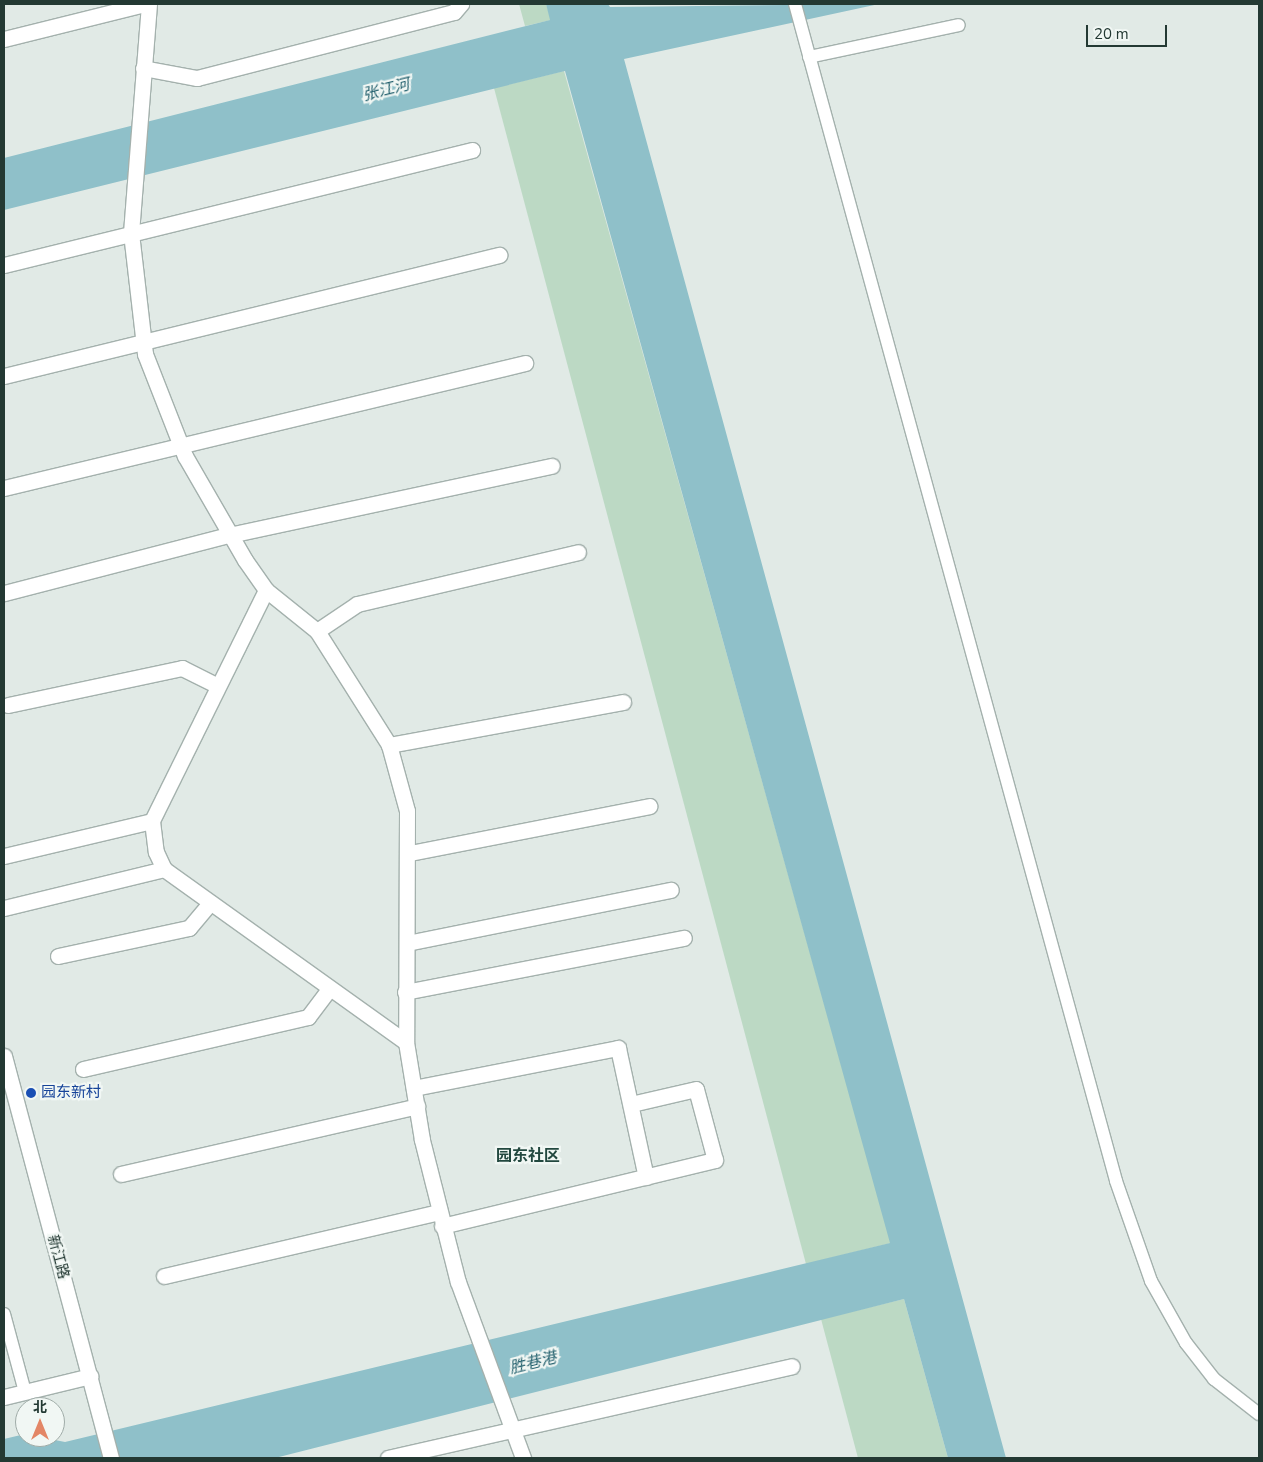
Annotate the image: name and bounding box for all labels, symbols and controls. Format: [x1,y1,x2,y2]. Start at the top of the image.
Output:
scale bar [1088,15,1169,47]
text: 20 m [1094,24,1129,44]
water label: 张江河 [360,75,412,105]
place label: 园东新村 [41,1084,101,1102]
marker: 园东新村 [25,1087,37,1099]
district label: 园东社区 [496,1146,560,1166]
street label: 新江路 [43,1233,73,1281]
water label: 胜巷港 [507,1348,559,1378]
north arrow [15,1397,65,1447]
text: 北 [33,1398,47,1417]

